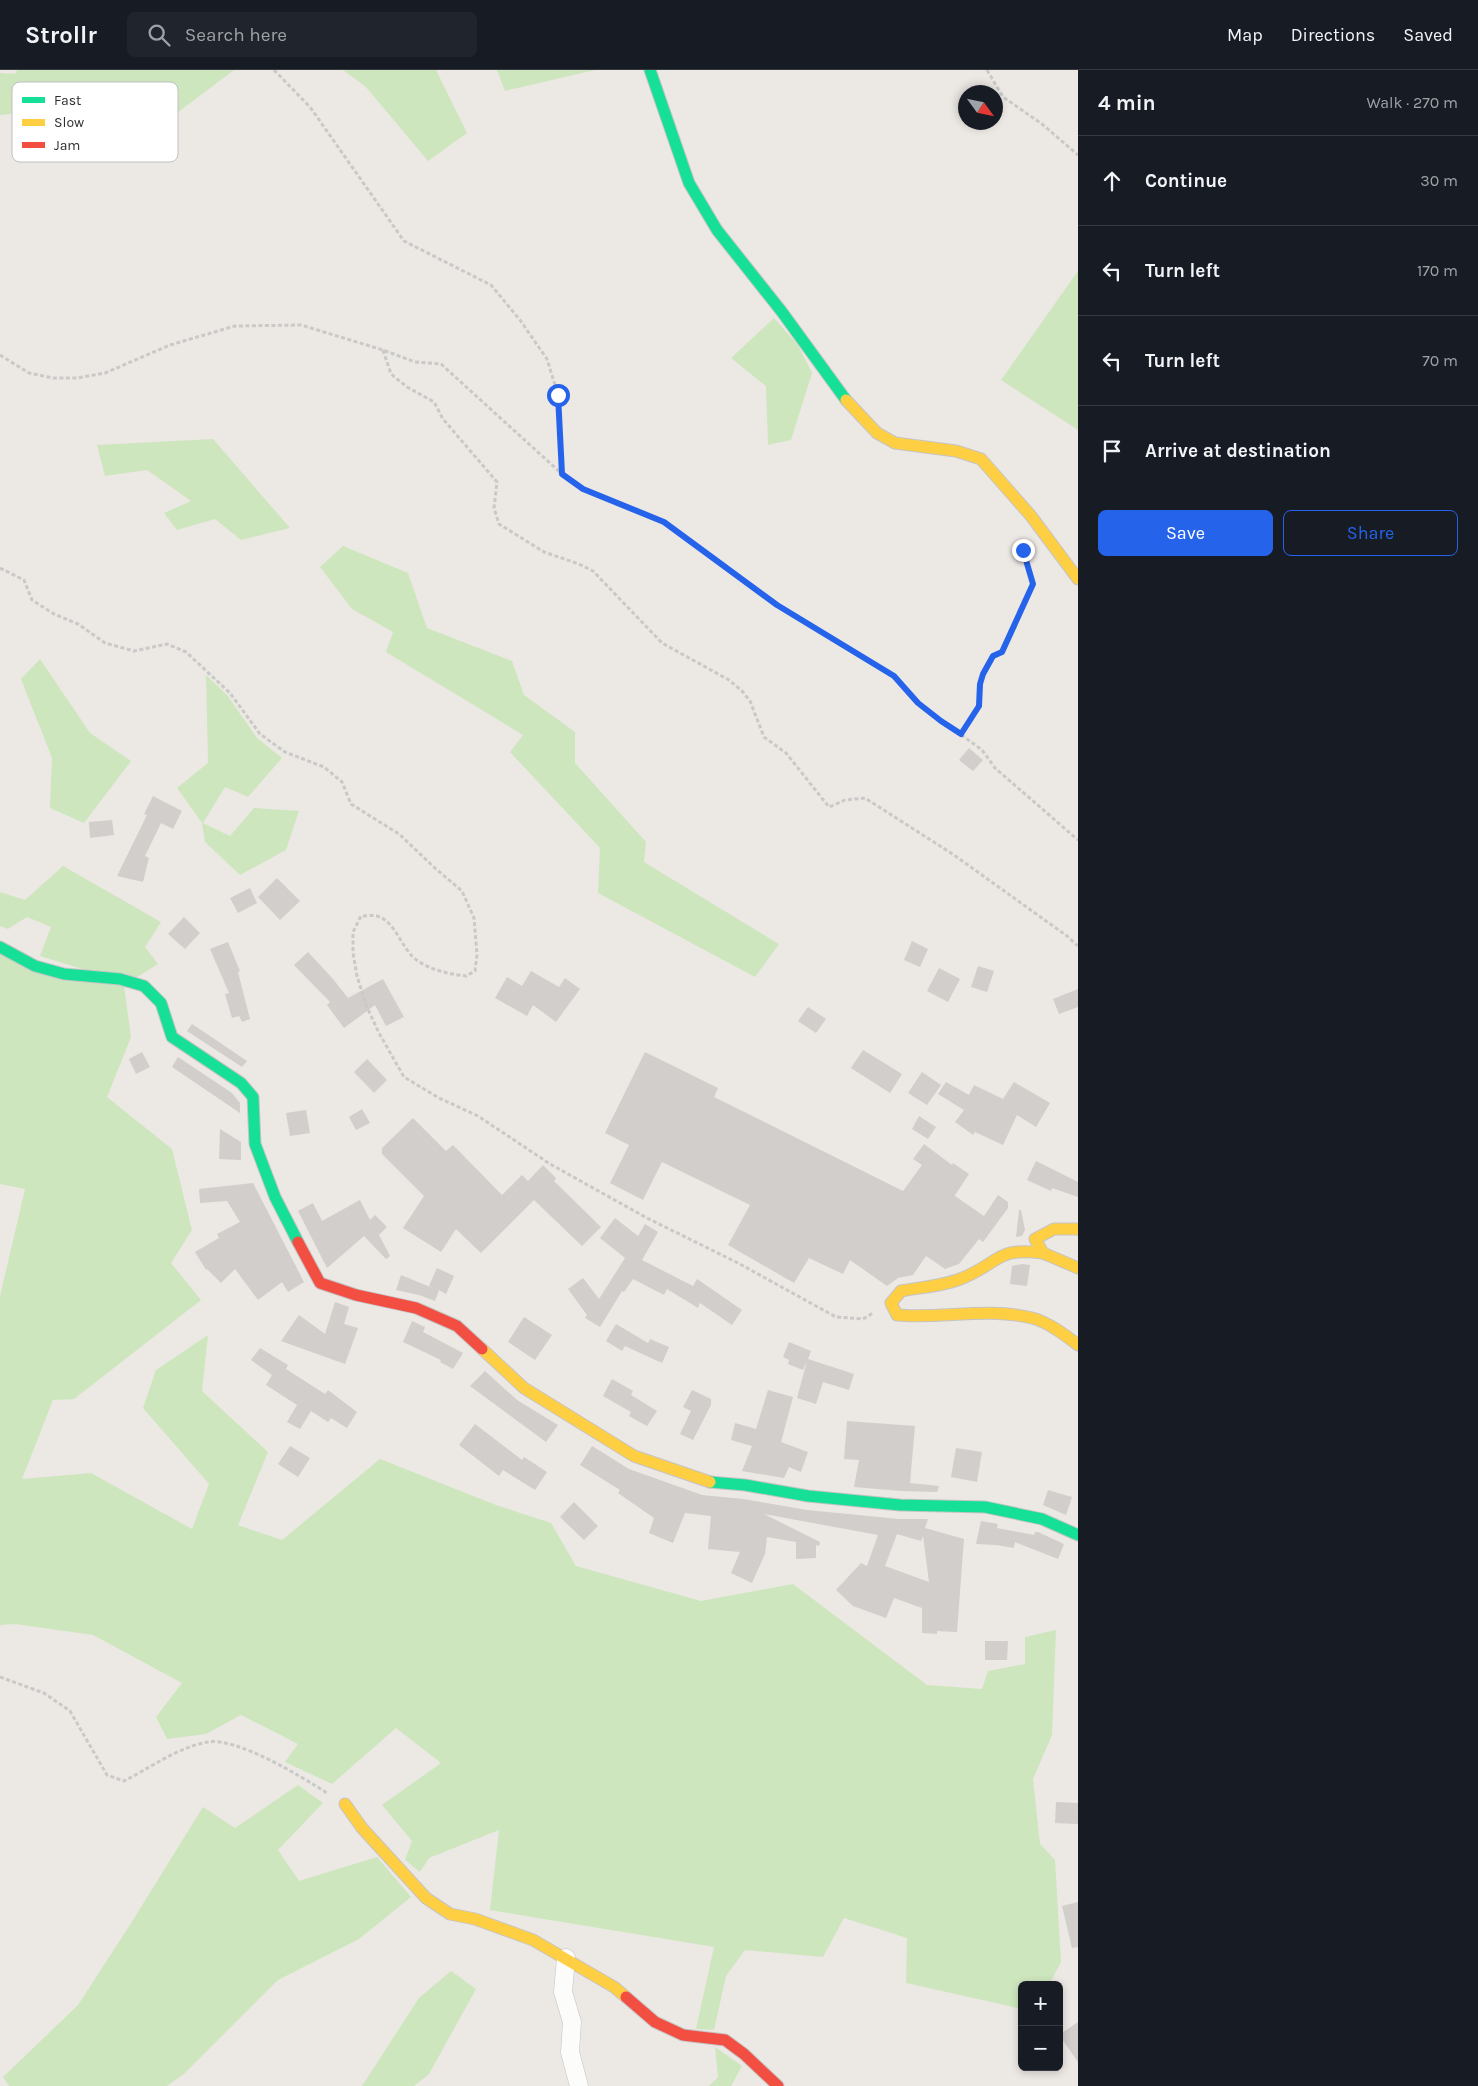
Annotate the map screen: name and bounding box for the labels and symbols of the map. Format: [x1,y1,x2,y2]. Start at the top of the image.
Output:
legend [12,82,178,162]
north arrow [958,85,1003,130]
text: Fast [54,92,81,109]
text: Slow [54,114,84,131]
text: Jam [54,137,80,154]
route start [547,384,570,407]
route end [1012,539,1035,562]

